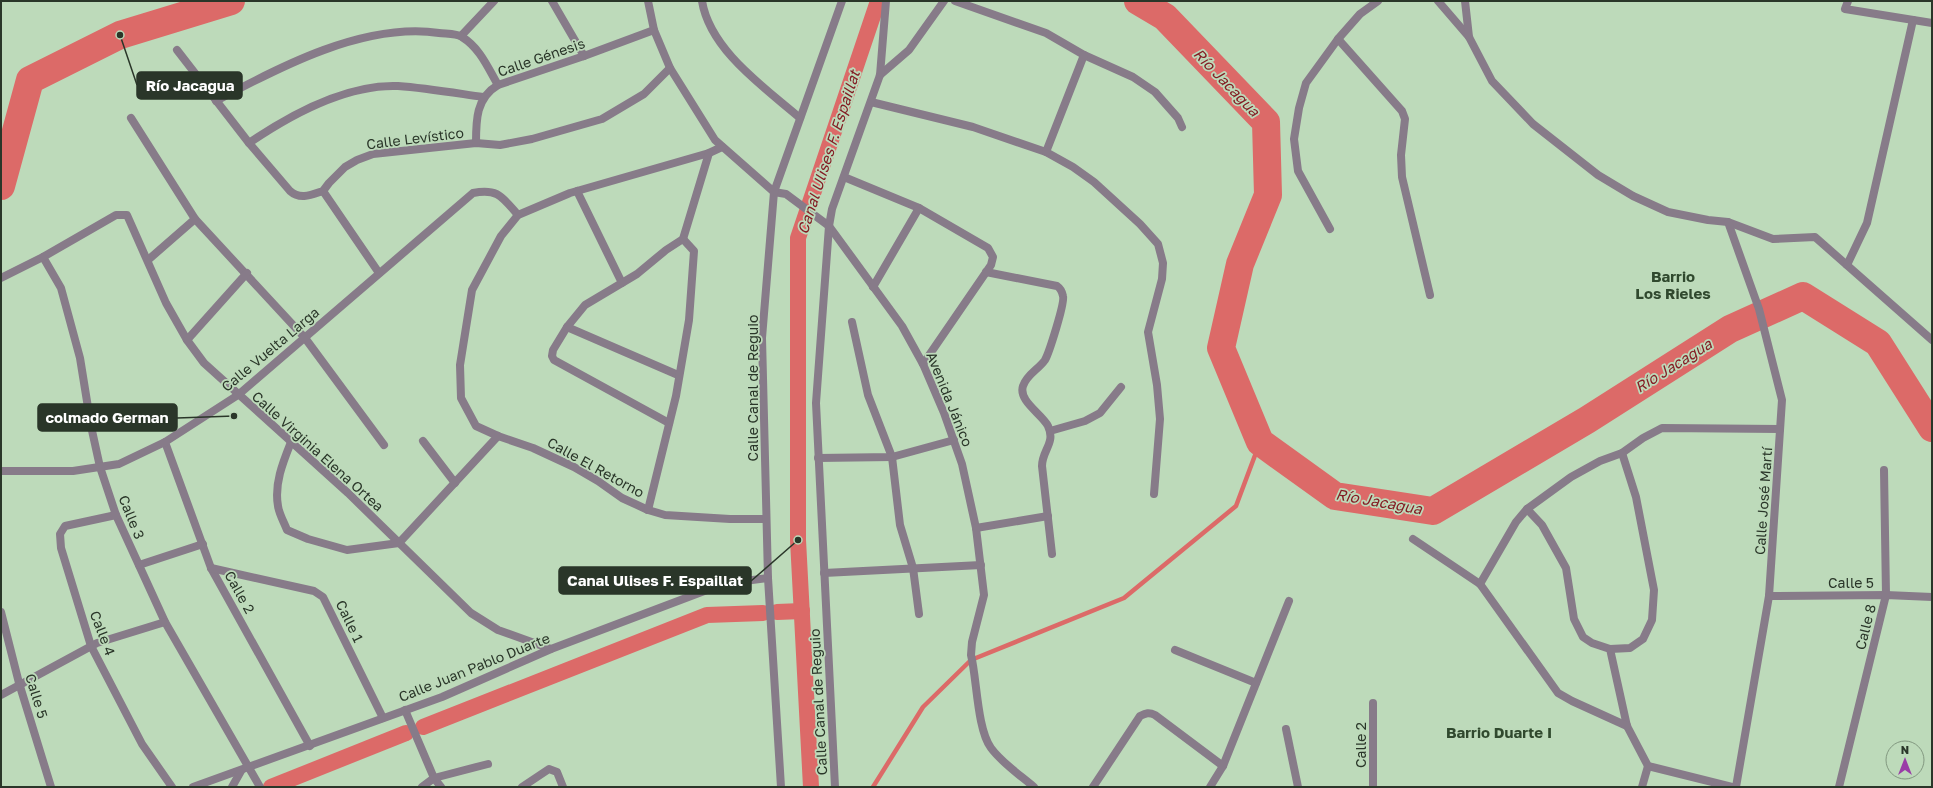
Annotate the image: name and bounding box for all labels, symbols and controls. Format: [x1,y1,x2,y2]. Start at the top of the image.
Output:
street label: Calle Génesis [495,34,587,80]
water label: Río Jacagua [1190,44,1264,121]
water label: Canal Ulises F. Espaillat [793,66,864,236]
callout: Río Jacagua [137,72,242,99]
text: Río Jacagua [146,76,235,94]
street label: Calle Levístico [365,124,465,152]
district label: Barrio Los Rieles [1635,267,1711,302]
street label: Calle Vuelta Larga [218,303,322,395]
street label: Calle Canal de Reguio [744,315,761,461]
water label: Río Jacagua [1631,334,1716,397]
street label: Avenida Jánico [923,349,977,449]
street label: Calle Virginia Elena Ortea [249,387,387,515]
callout: colmado German [38,404,177,431]
text: colmado German [45,408,169,426]
street label: Calle El Retorno [544,433,648,501]
street label: Calle José Martí [1751,445,1775,556]
water label: Río Jacagua [1334,485,1424,519]
street label: Calle 3 [115,492,149,542]
callout: Canal Ulises F. Espaillat [559,567,751,594]
street label: Calle 2 [221,568,259,616]
text: Canal Ulises F. Espaillat [567,571,743,589]
street label: Calle 5 [1828,574,1874,591]
street label: Calle 1 [333,597,368,645]
street label: Calle 8 [1851,602,1879,652]
street label: Calle 4 [87,608,119,658]
street label: Calle Canal de Reguio [806,628,830,776]
street label: Calle Juan Pablo Duarte [396,629,552,705]
street label: Calle 5 [22,672,52,720]
street label: Calle 2 [1352,722,1369,768]
district label: Barrio Duarte I [1446,723,1552,741]
north arrow [1885,740,1925,780]
text: N [1901,743,1909,756]

